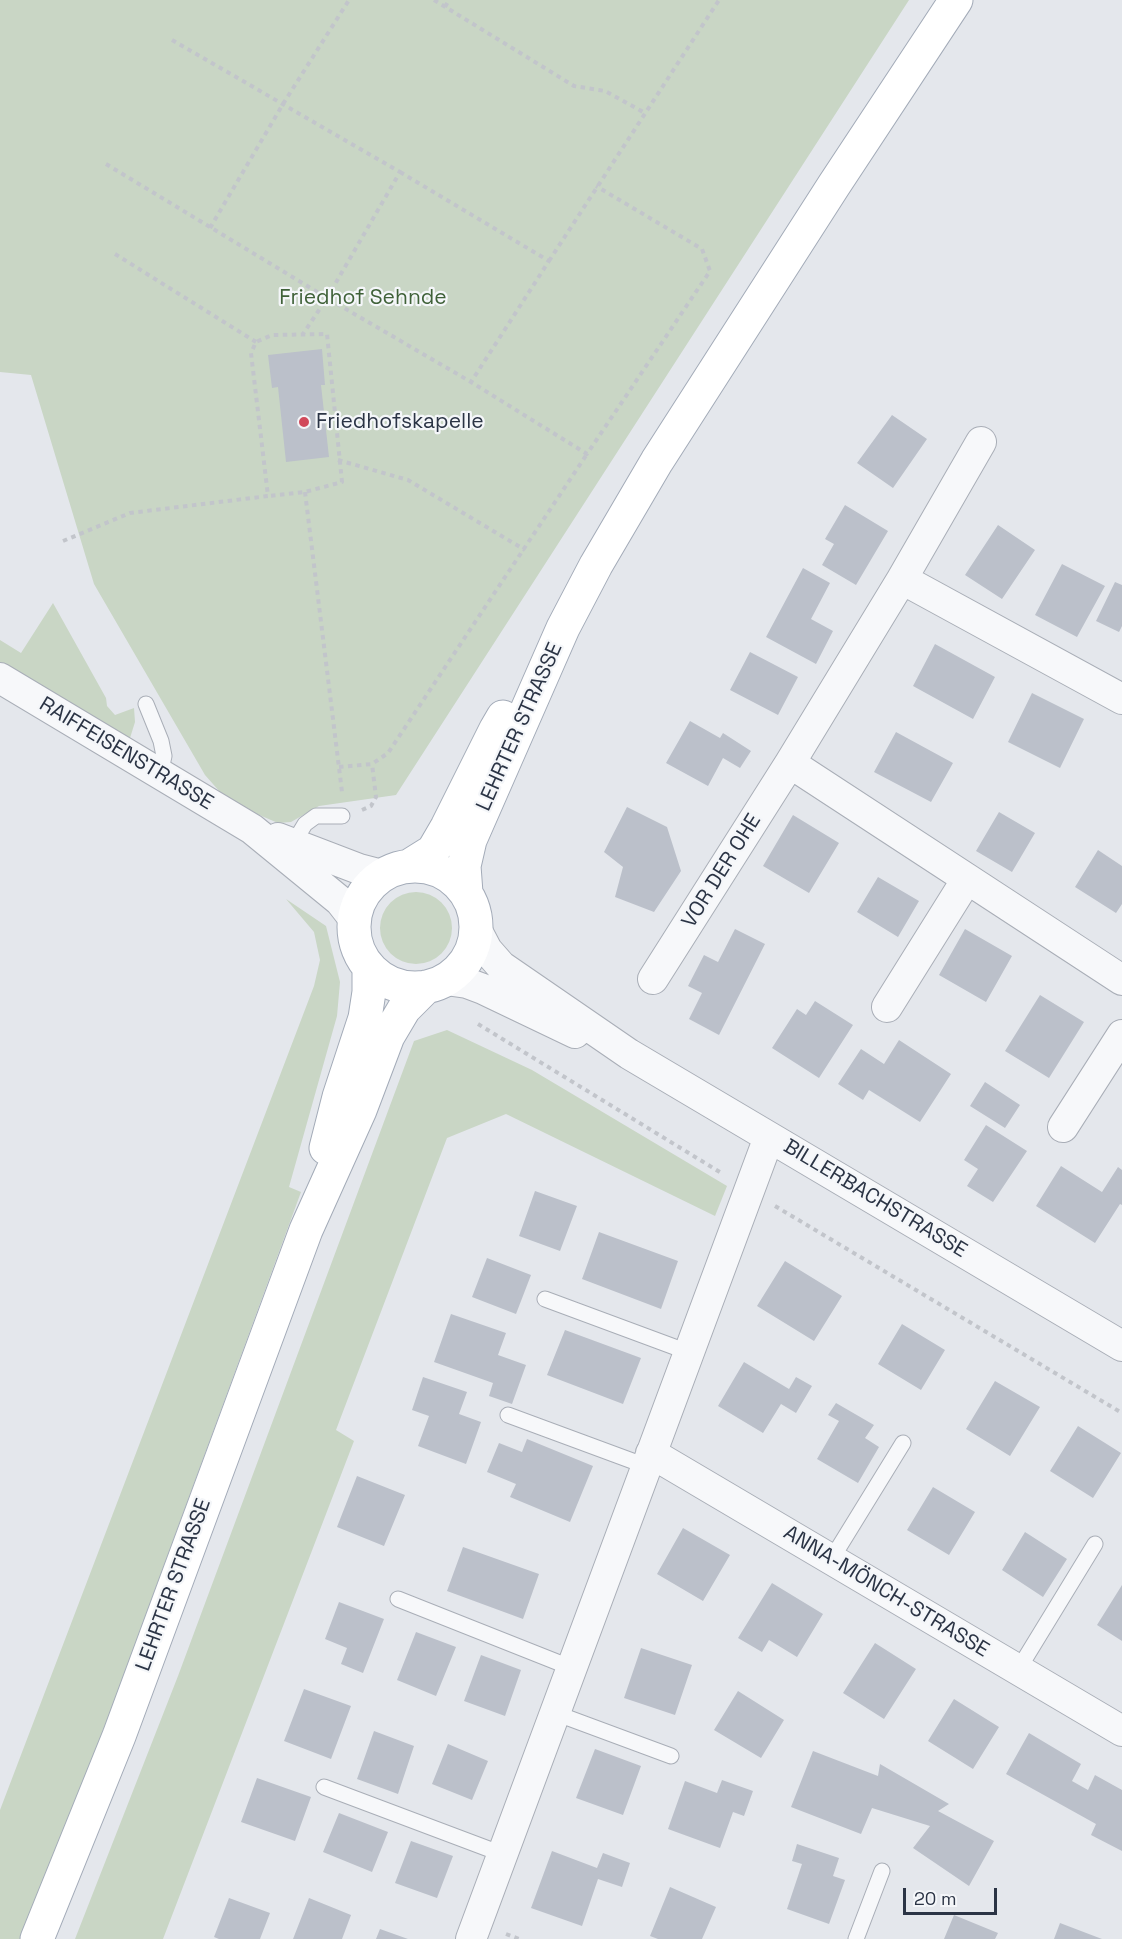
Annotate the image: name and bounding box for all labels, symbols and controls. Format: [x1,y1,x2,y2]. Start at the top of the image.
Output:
park label: Friedhof Sehnde [279,285,447,311]
place label: Friedhofskapelle [316,409,484,435]
marker: Friedhofskapelle [297,415,311,429]
street label: LEHRTER STRASSE [472,639,568,815]
street label: RAIFFEISENSTRASSE [34,692,218,816]
street label: VOR DER OHE [677,809,767,933]
street label: BILLERBACHSTRASSE [779,1134,971,1264]
street label: LEHRTER STRASSE [131,1495,217,1675]
street label: ANNA-MÖNCH-STRASSE [779,1521,993,1663]
scale bar [906,1876,1000,1914]
text: 20 m [914,1887,957,1910]

